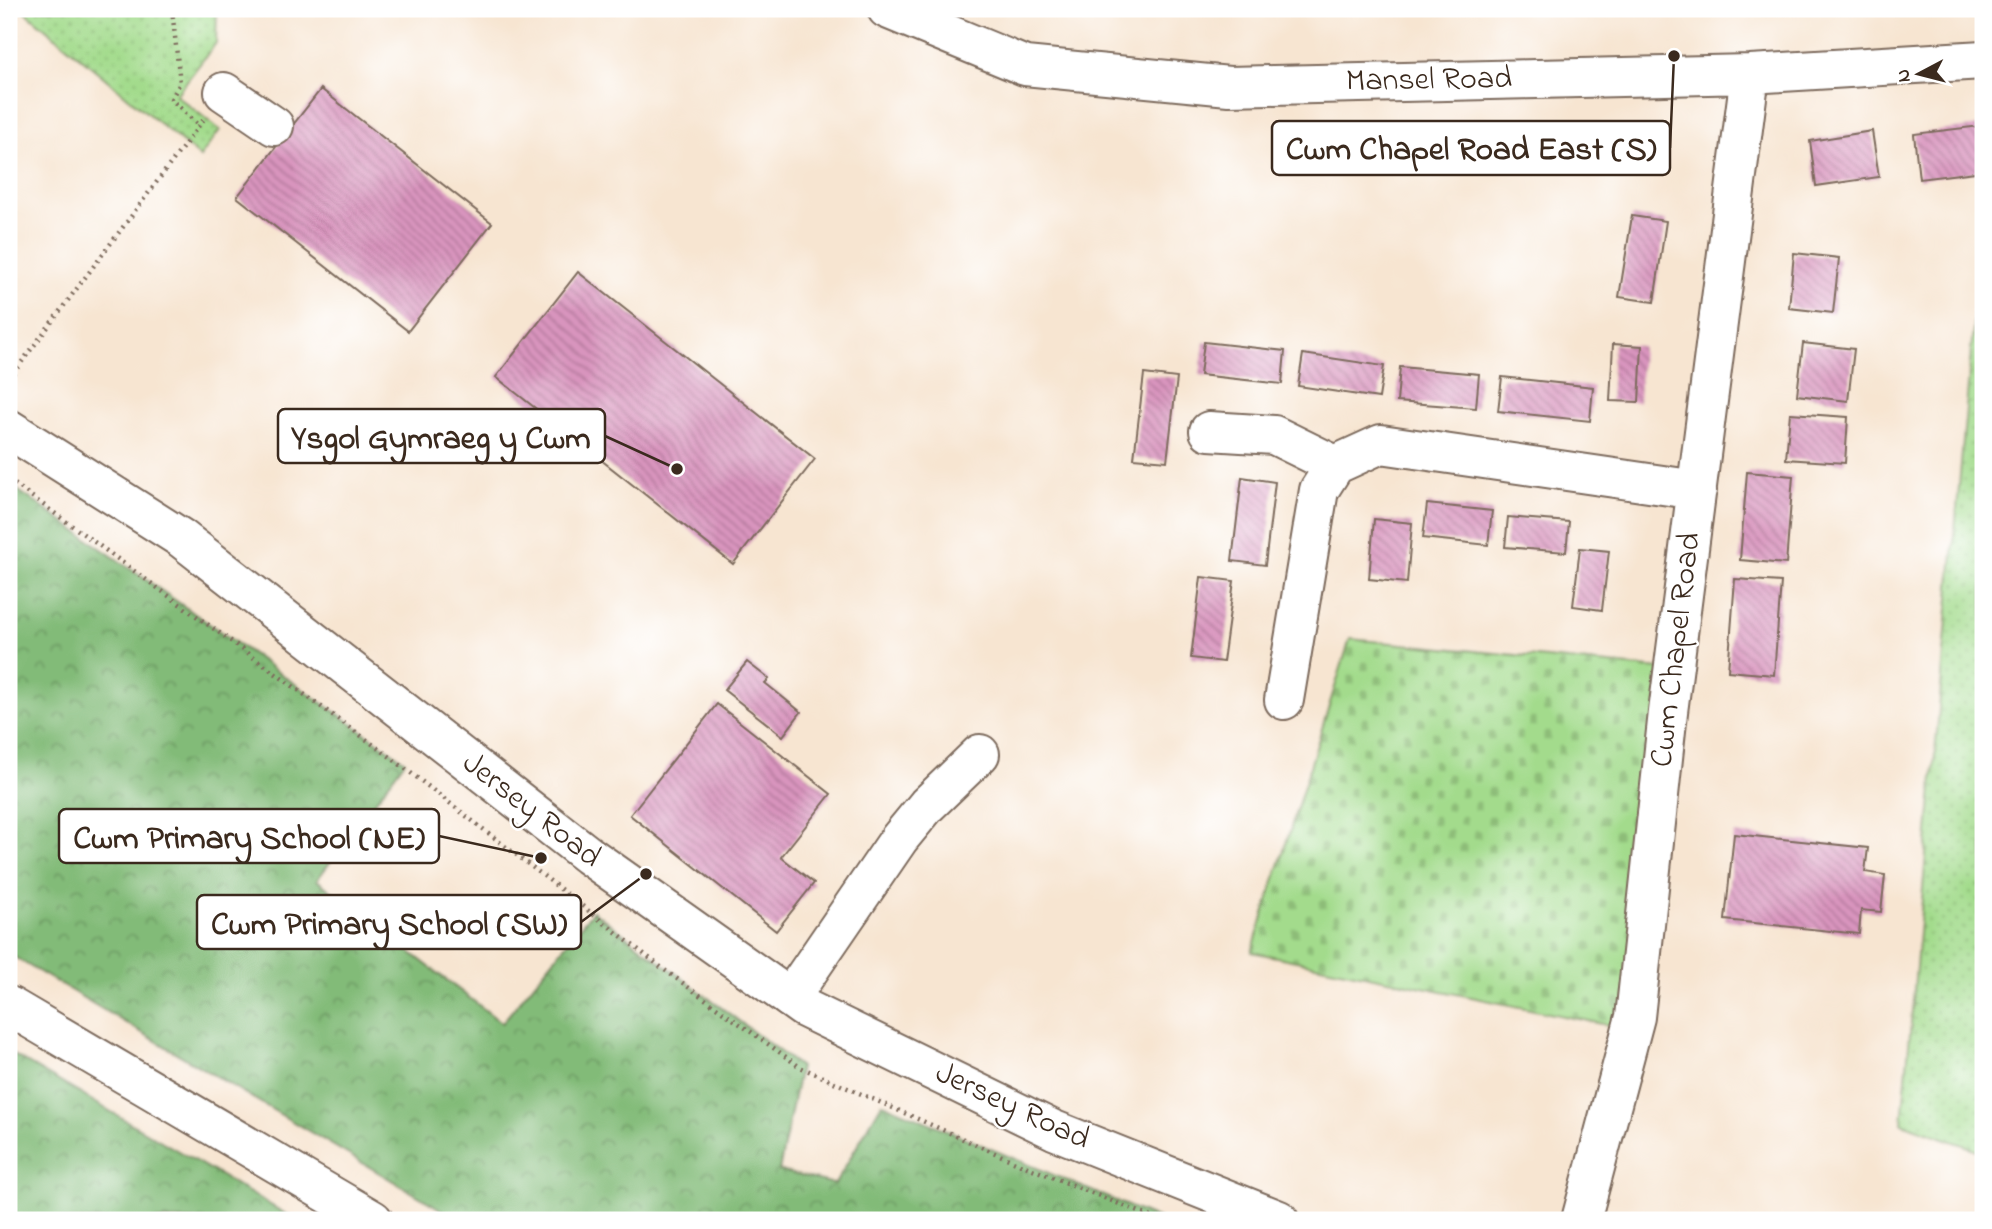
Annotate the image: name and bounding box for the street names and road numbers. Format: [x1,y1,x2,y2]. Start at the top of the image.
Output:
street label: Mansel Road [1346,56,1512,106]
street label: Cwm Chapel Road [1639,530,1715,770]
street label: Jersey Road [451,741,611,881]
street label: Jersey Road [927,1051,1097,1163]

